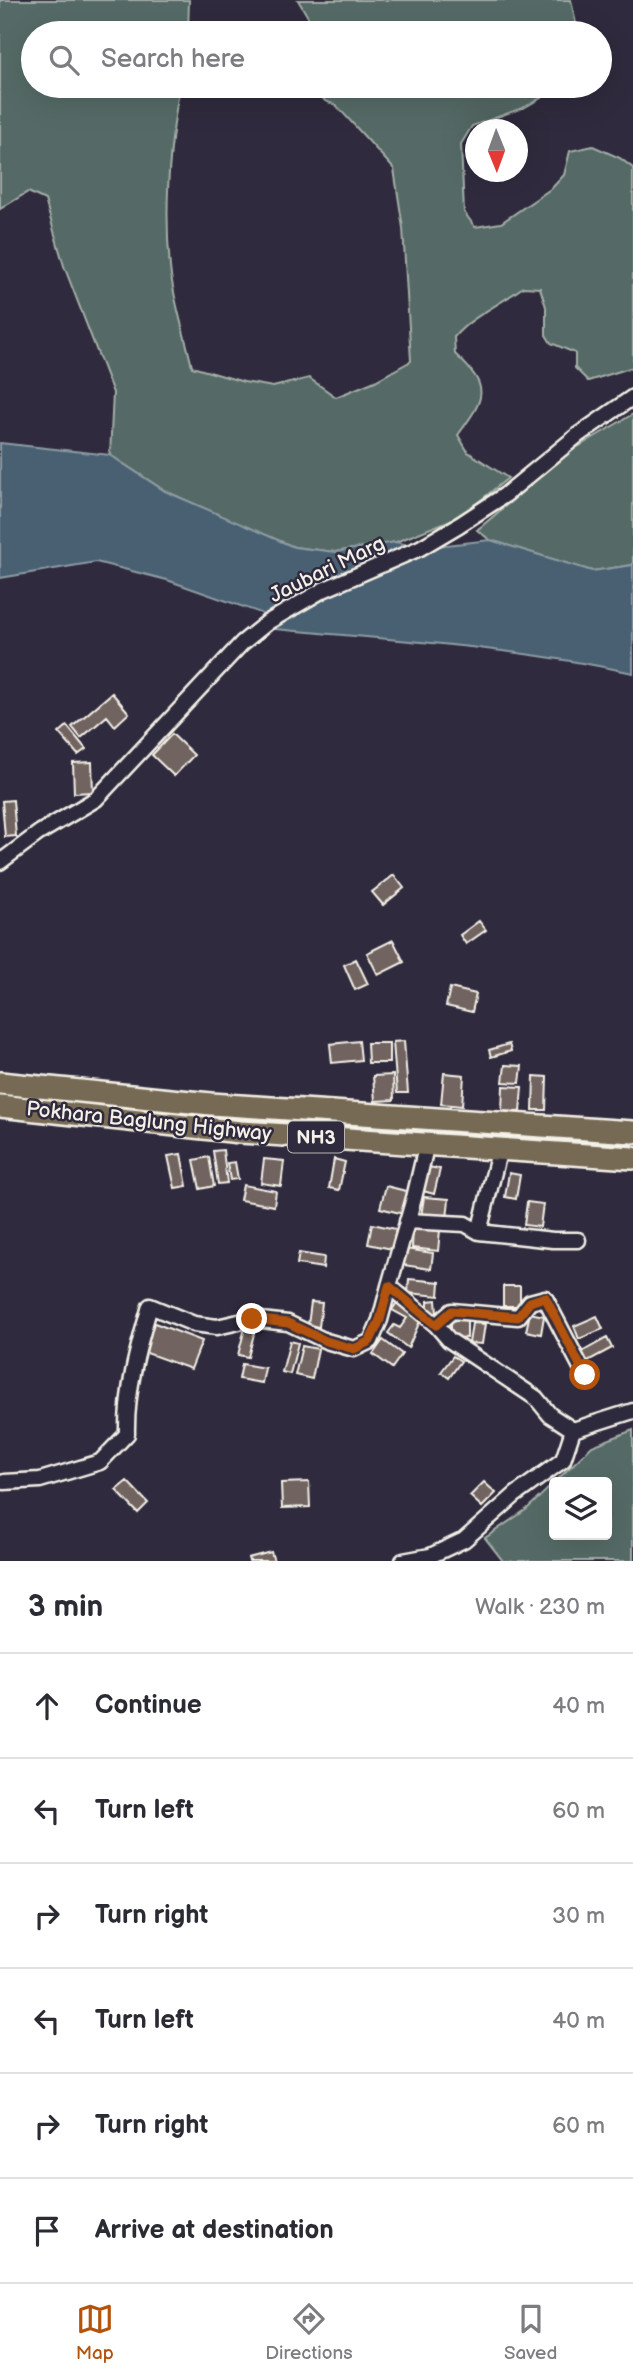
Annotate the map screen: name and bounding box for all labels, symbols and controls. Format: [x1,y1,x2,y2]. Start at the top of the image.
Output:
search box [21,21,612,98]
icon: search [45,41,83,79]
text: Search here [101,44,245,75]
north arrow [465,119,528,182]
street label: Jaubari Marg [265,531,389,608]
street label: Pokhara Baglung Highway [25,1096,273,1147]
road number: NH3 [288,1121,344,1152]
route end [236,1303,267,1334]
route start [569,1359,600,1390]
map controls [549,1477,612,1540]
button: layers [549,1477,612,1540]
text: 3 min [28,1589,103,1625]
text: Walk · 230 m [475,1593,605,1621]
icon: ahead [28,1687,66,1725]
text: Continue [95,1690,202,1721]
text: 40 m [552,1692,605,1720]
icon: left [28,1792,66,1830]
text: Turn left [95,1795,194,1826]
text: 60 m [552,1797,605,1825]
icon: right [28,1897,66,1935]
text: Turn right [95,1900,208,1931]
text: 30 m [552,1902,605,1930]
icon: left [28,2002,66,2040]
text: Turn left [95,2005,194,2036]
text: 40 m [552,2007,605,2035]
icon: right [28,2107,66,2145]
text: Turn right [95,2110,208,2141]
text: 60 m [552,2112,605,2140]
icon: arrive [28,2212,66,2250]
text: Arrive at destination [95,2215,334,2246]
tab: Map [76,2300,114,2365]
tab: Directions [265,2300,353,2365]
tab: Saved [504,2300,557,2365]

